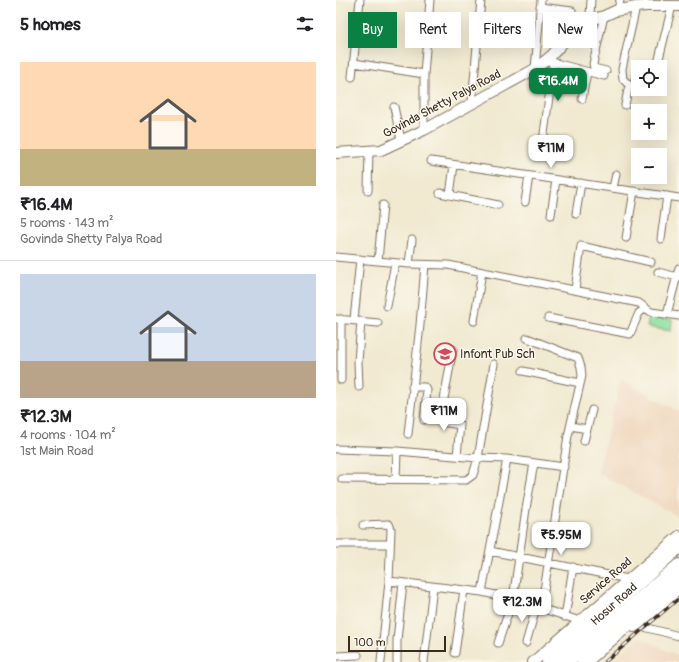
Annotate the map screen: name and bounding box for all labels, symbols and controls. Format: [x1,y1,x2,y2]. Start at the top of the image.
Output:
chip: Buy [348,12,397,48]
chip: Rent [405,12,461,48]
chip: Filters [469,12,535,48]
chip: New [543,12,597,48]
icon: filters [294,13,316,35]
text: 5 homes [20,14,81,35]
map controls [631,60,667,184]
button: locate [631,60,667,96]
street label: Govinda Shetty Palya Road [380,66,504,141]
pin: ₹16.4M [525,68,591,102]
text: ₹16.4M [538,73,578,89]
icon: home [132,88,204,160]
button: + [631,104,667,140]
pin: ₹11M [527,135,575,169]
text: ₹11M [537,140,565,156]
button: − [631,148,667,184]
text: ₹16.4M [20,194,73,215]
text: 5 rooms · 143 m² [20,215,114,231]
text: Govinda Shetty Palya Road [20,231,162,247]
icon: home [132,300,204,372]
school or university icon: Infont Pub Sch [432,341,458,367]
place label: Infont Pub Sch [460,347,535,362]
pin: ₹11M [420,398,468,432]
text: ₹11M [430,403,458,419]
text: ₹12.3M [20,406,72,427]
text: 4 rooms · 104 m² [20,427,116,443]
text: 1st Main Road [20,443,94,459]
pin: ₹5.95M [528,522,594,556]
text: ₹5.95M [541,527,581,543]
street label: Service Road [577,554,635,608]
street label: Hosur Road [588,579,640,629]
pin: ₹12.3M [489,589,555,623]
text: ₹12.3M [502,594,542,610]
scale bar [348,634,446,653]
text: 100 m [354,636,385,649]

